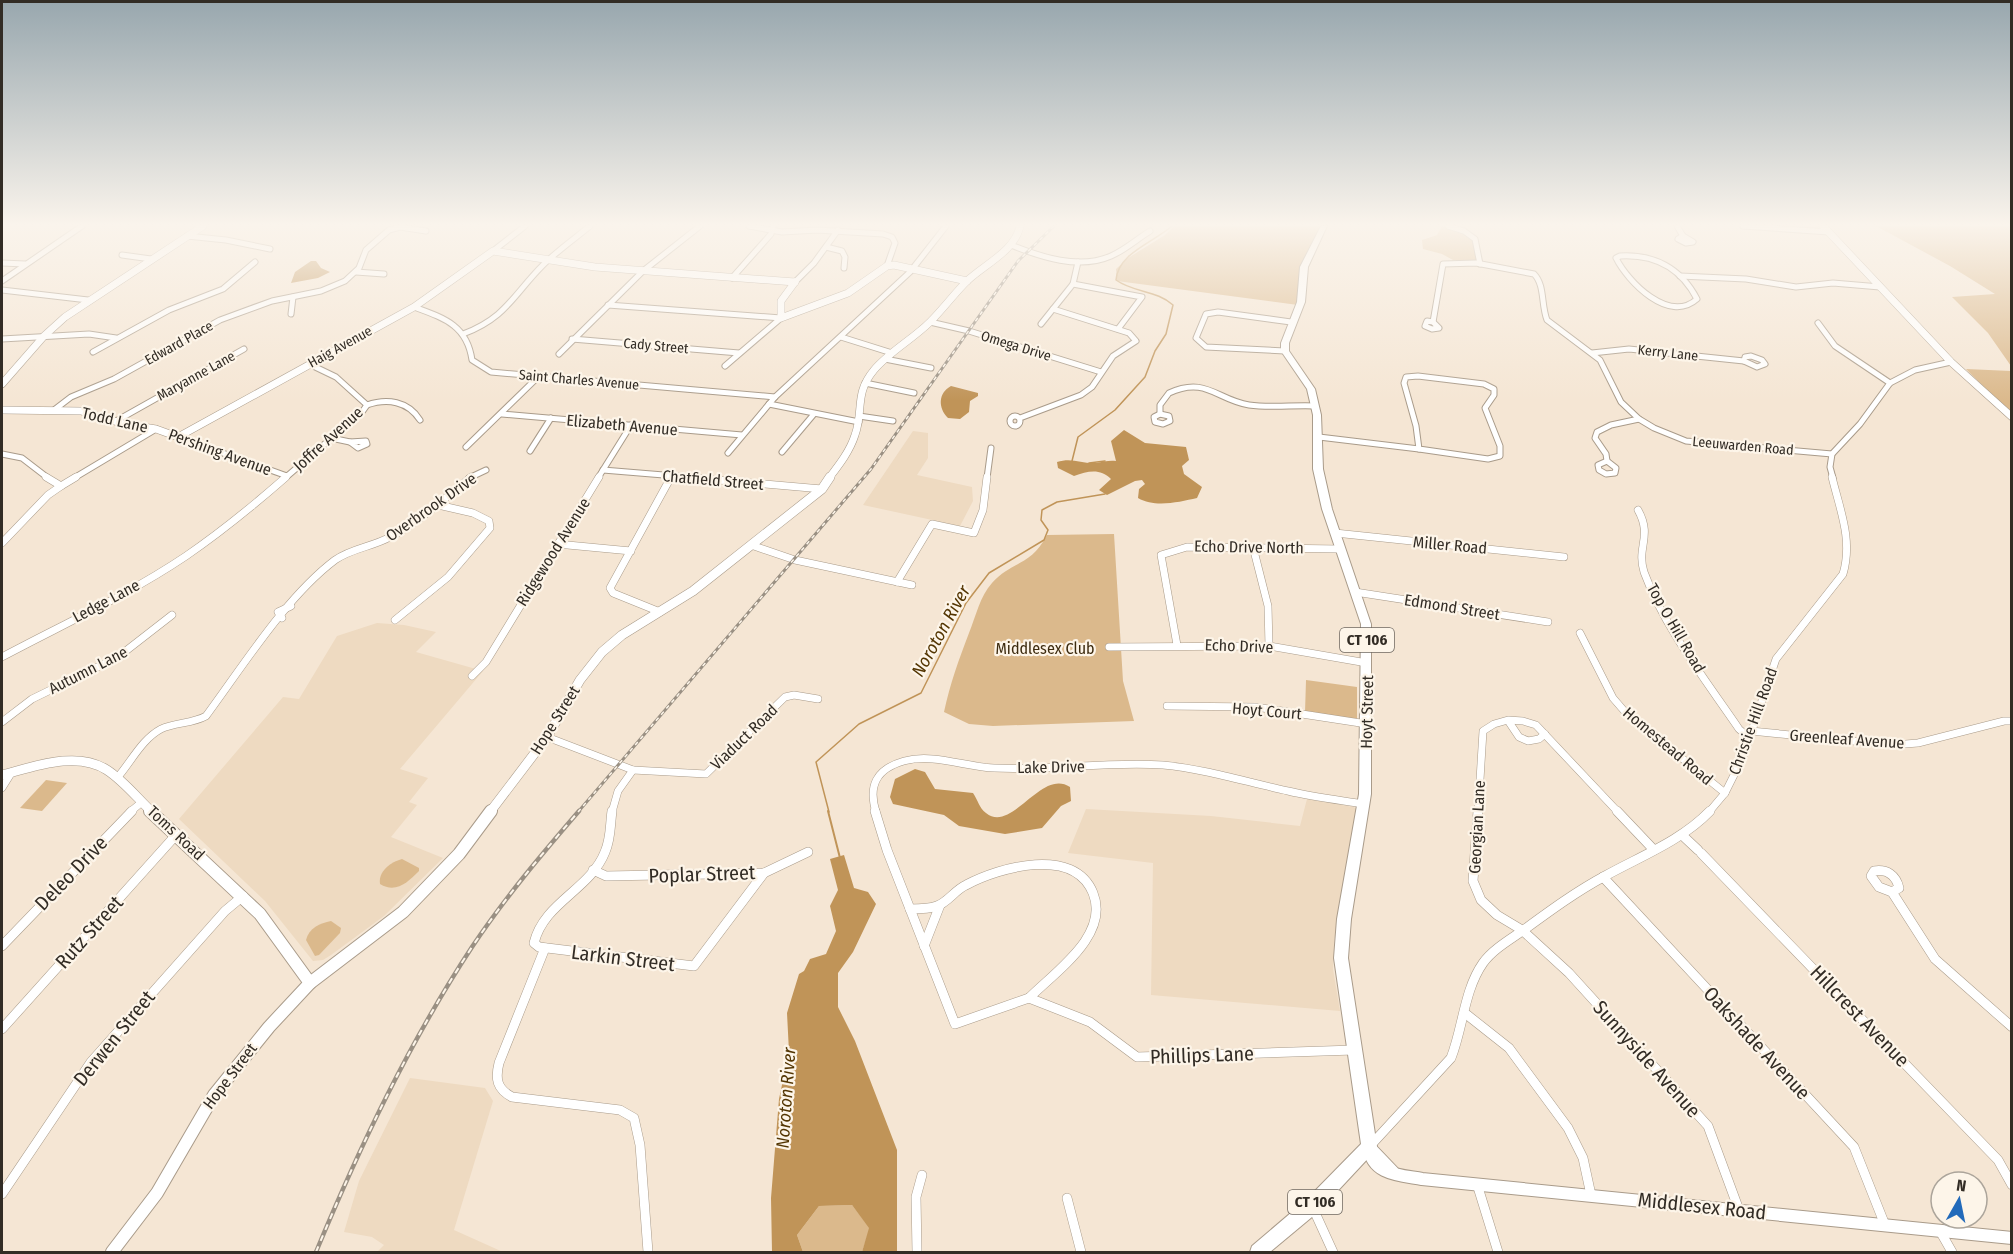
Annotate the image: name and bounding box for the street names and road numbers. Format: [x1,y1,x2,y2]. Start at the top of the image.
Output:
street label: Edward Place [142,317,216,369]
street label: Haig Avenue [305,322,375,372]
street label: Omega Drive [979,327,1053,365]
street label: Cady Street [623,335,690,357]
street label: Kerry Lane [1637,341,1699,365]
street label: Maryanne Lane [154,347,238,404]
street label: Saint Charles Avenue [518,366,640,394]
street label: Todd Lane [80,403,150,437]
street label: Joffre Avenue [289,403,367,475]
street label: Elizabeth Avenue [566,411,678,439]
street label: Pershing Avenue [166,425,274,479]
street label: Leeuwarden Road [1692,433,1794,459]
street label: Chatfield Street [662,466,765,494]
street label: Overbrook Drive [382,469,480,545]
street label: Ridgewood Avenue [512,494,594,610]
street label: Miller Road [1412,532,1488,558]
street label: Echo Drive North [1194,537,1304,557]
street label: Ledge Lane [69,575,143,627]
street label: Top O Hill Road [1643,580,1709,676]
street label: Edmond Street [1403,590,1502,624]
road number: CT 106 [1340,628,1394,652]
street label: Echo Drive [1204,635,1274,657]
street label: Autumn Lane [45,642,131,698]
street label: Christie Hill Road [1725,665,1781,777]
street label: Hoyt Street [1357,674,1377,749]
street label: Hope Street [526,681,584,758]
street label: Hoyt Court [1232,699,1303,724]
street label: Viaduct Road [706,700,782,774]
street label: Homestead Road [1619,703,1717,789]
street label: Greenleaf Avenue [1789,726,1905,752]
street label: Lake Drive [1017,757,1085,777]
street label: Georgian Lane [1465,780,1489,874]
street label: Toms Road [144,802,208,864]
street label: Deleo Drive [30,831,112,915]
street label: Poplar Street [648,860,756,888]
street label: Rutz Street [50,890,128,973]
street label: Larkin Street [570,940,677,976]
street label: Hillcrest Avenue [1805,960,1915,1072]
street label: Oakshade Avenue [1699,982,1815,1104]
street label: Derwen Street [68,985,160,1091]
street label: Sunnyside Avenue [1588,996,1706,1122]
street label: Hope Street [199,1039,261,1113]
street label: Phillips Lane [1150,1041,1254,1069]
street label: Middlesex Road [1637,1187,1767,1225]
road number: CT 106 [1288,1190,1342,1214]

